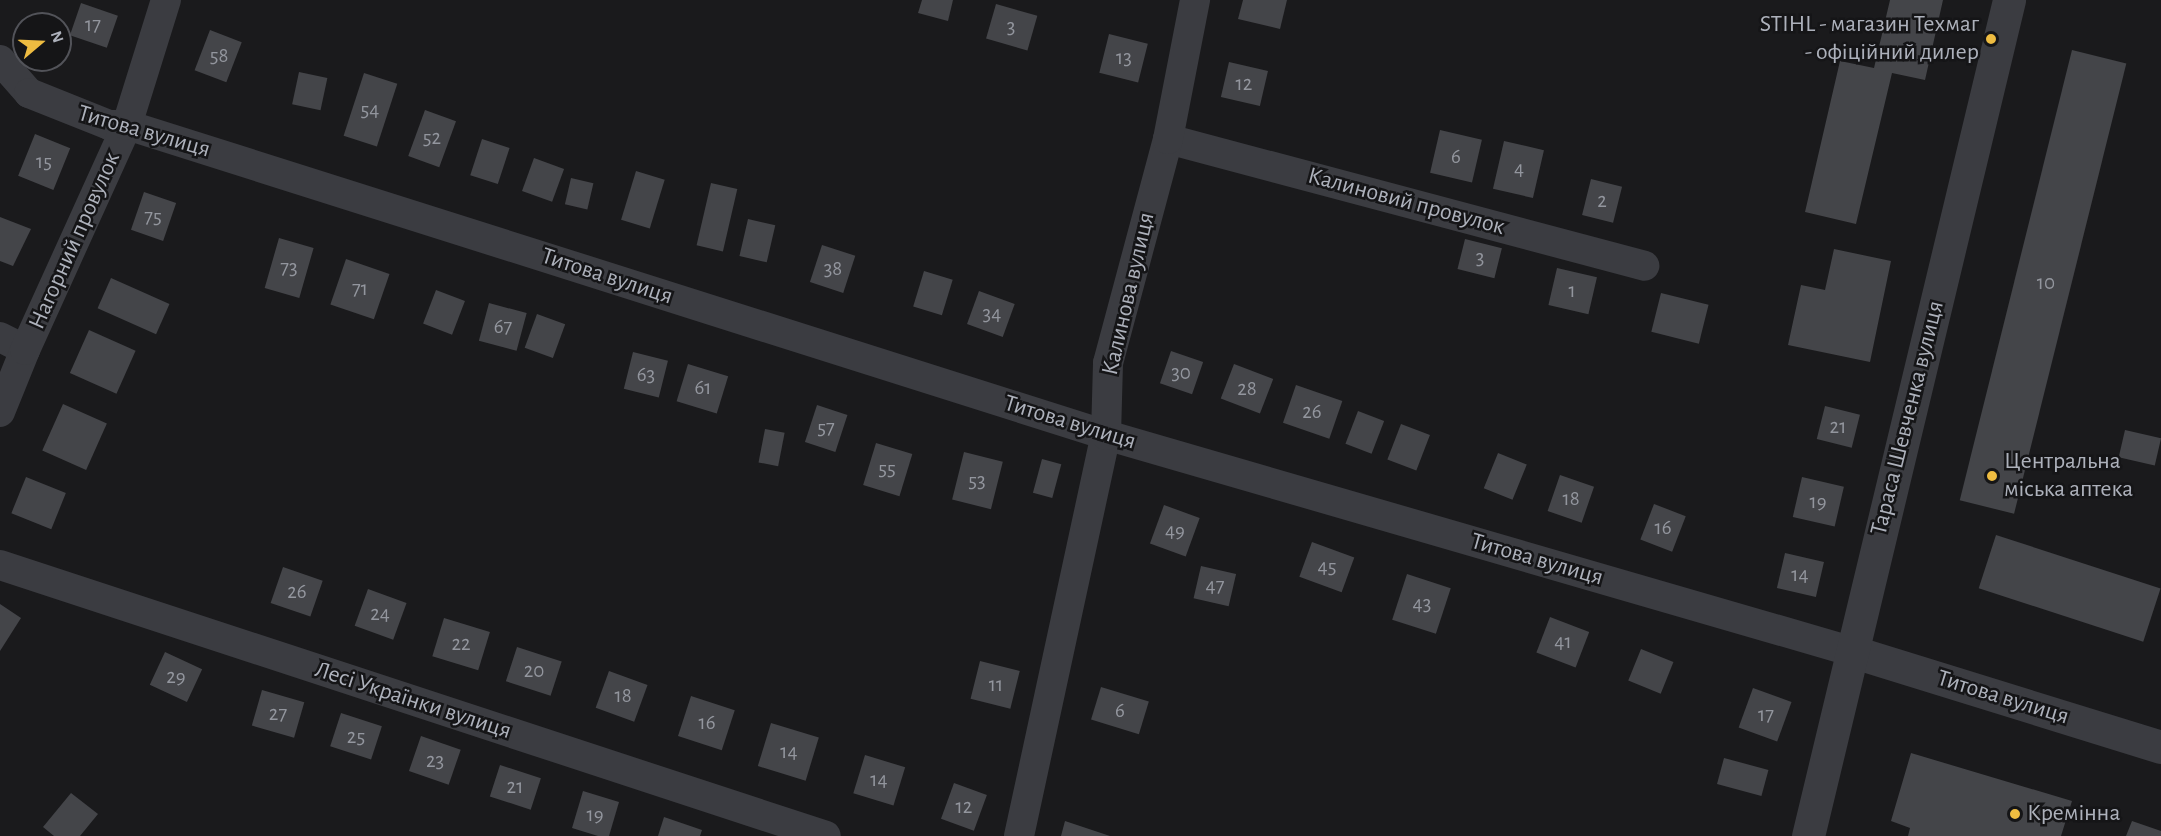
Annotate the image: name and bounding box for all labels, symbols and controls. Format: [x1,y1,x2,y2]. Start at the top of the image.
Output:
place label: STIHL - магазин Техмаг - офіційний дилер [1760,11,1979,67]
north arrow [12,12,72,72]
house number: 17 [85,12,101,38]
house number: 3 [1007,14,1015,40]
text: N [48,29,67,45]
marker: STIHL - магазин Техмаг - офіційний дилер [1984,32,1998,46]
house number: 58 [210,43,228,69]
house number: 13 [1116,45,1132,71]
house number: 12 [1236,71,1252,97]
house number: 54 [361,97,379,123]
street label: Титова вулиця [75,99,213,165]
house number: 52 [423,125,441,151]
house number: 6 [1451,144,1461,170]
street label: Нагорний провулок [23,148,127,334]
house number: 15 [36,149,52,175]
house number: 4 [1514,156,1524,182]
street label: Калиновий провулок [1304,162,1508,242]
house number: 2 [1597,188,1607,214]
house number: 75 [144,204,162,230]
street label: Калинова вулиця [1096,210,1162,378]
street label: Титова вулиця [538,242,676,312]
house number: 3 [1476,245,1484,271]
house number: 73 [280,255,298,281]
house number: 38 [824,256,842,282]
house number: 10 [2037,270,2055,296]
house number: 71 [352,276,368,302]
house number: 1 [1568,278,1576,304]
street label: Тараса Шевченка вулиця [1865,298,1951,538]
house number: 34 [983,301,1001,327]
house number: 67 [494,314,512,340]
house number: 30 [1171,360,1191,386]
house number: 63 [637,362,655,388]
house number: 61 [694,375,712,401]
house number: 28 [1237,376,1257,402]
street label: Титова вулиця [1001,389,1139,457]
house number: 26 [1302,399,1322,425]
house number: 21 [1830,414,1846,440]
house number: 57 [817,415,835,441]
place label: Центральна міська аптека [2004,448,2133,504]
house number: 55 [878,456,896,482]
house number: 53 [968,468,986,494]
marker: Центральна міська аптека [1985,469,1999,483]
house number: 18 [1562,486,1580,512]
house number: 19 [1809,489,1827,515]
house number: 16 [1654,515,1672,541]
house number: 49 [1165,518,1185,544]
street label: Титова вулиця [1468,527,1606,593]
house number: 45 [1318,554,1336,580]
house number: 14 [1791,562,1809,588]
house number: 47 [1206,573,1224,599]
house number: 26 [287,579,307,605]
house number: 43 [1413,591,1431,617]
house number: 24 [370,601,390,627]
house number: 41 [1554,629,1572,655]
house number: 22 [451,631,471,657]
street label: Лесі Українки вулиця [311,656,515,746]
house number: 20 [524,658,544,684]
house number: 29 [166,664,186,690]
street label: Титова вулиця [1934,664,2072,732]
house number: 11 [989,672,1003,698]
house number: 18 [614,683,632,709]
house number: 6 [1115,698,1125,724]
house number: 27 [269,701,287,727]
house number: 17 [1758,702,1774,728]
house number: 16 [698,710,716,736]
house number: 25 [347,724,365,750]
house number: 14 [780,739,798,765]
house number: 23 [426,748,444,774]
house number: 14 [870,767,888,793]
house number: 21 [507,774,523,800]
house number: 12 [956,794,972,820]
place label: Кремінна [2027,800,2120,828]
house number: 19 [586,802,604,828]
marker: Кремінна [2008,807,2022,821]

